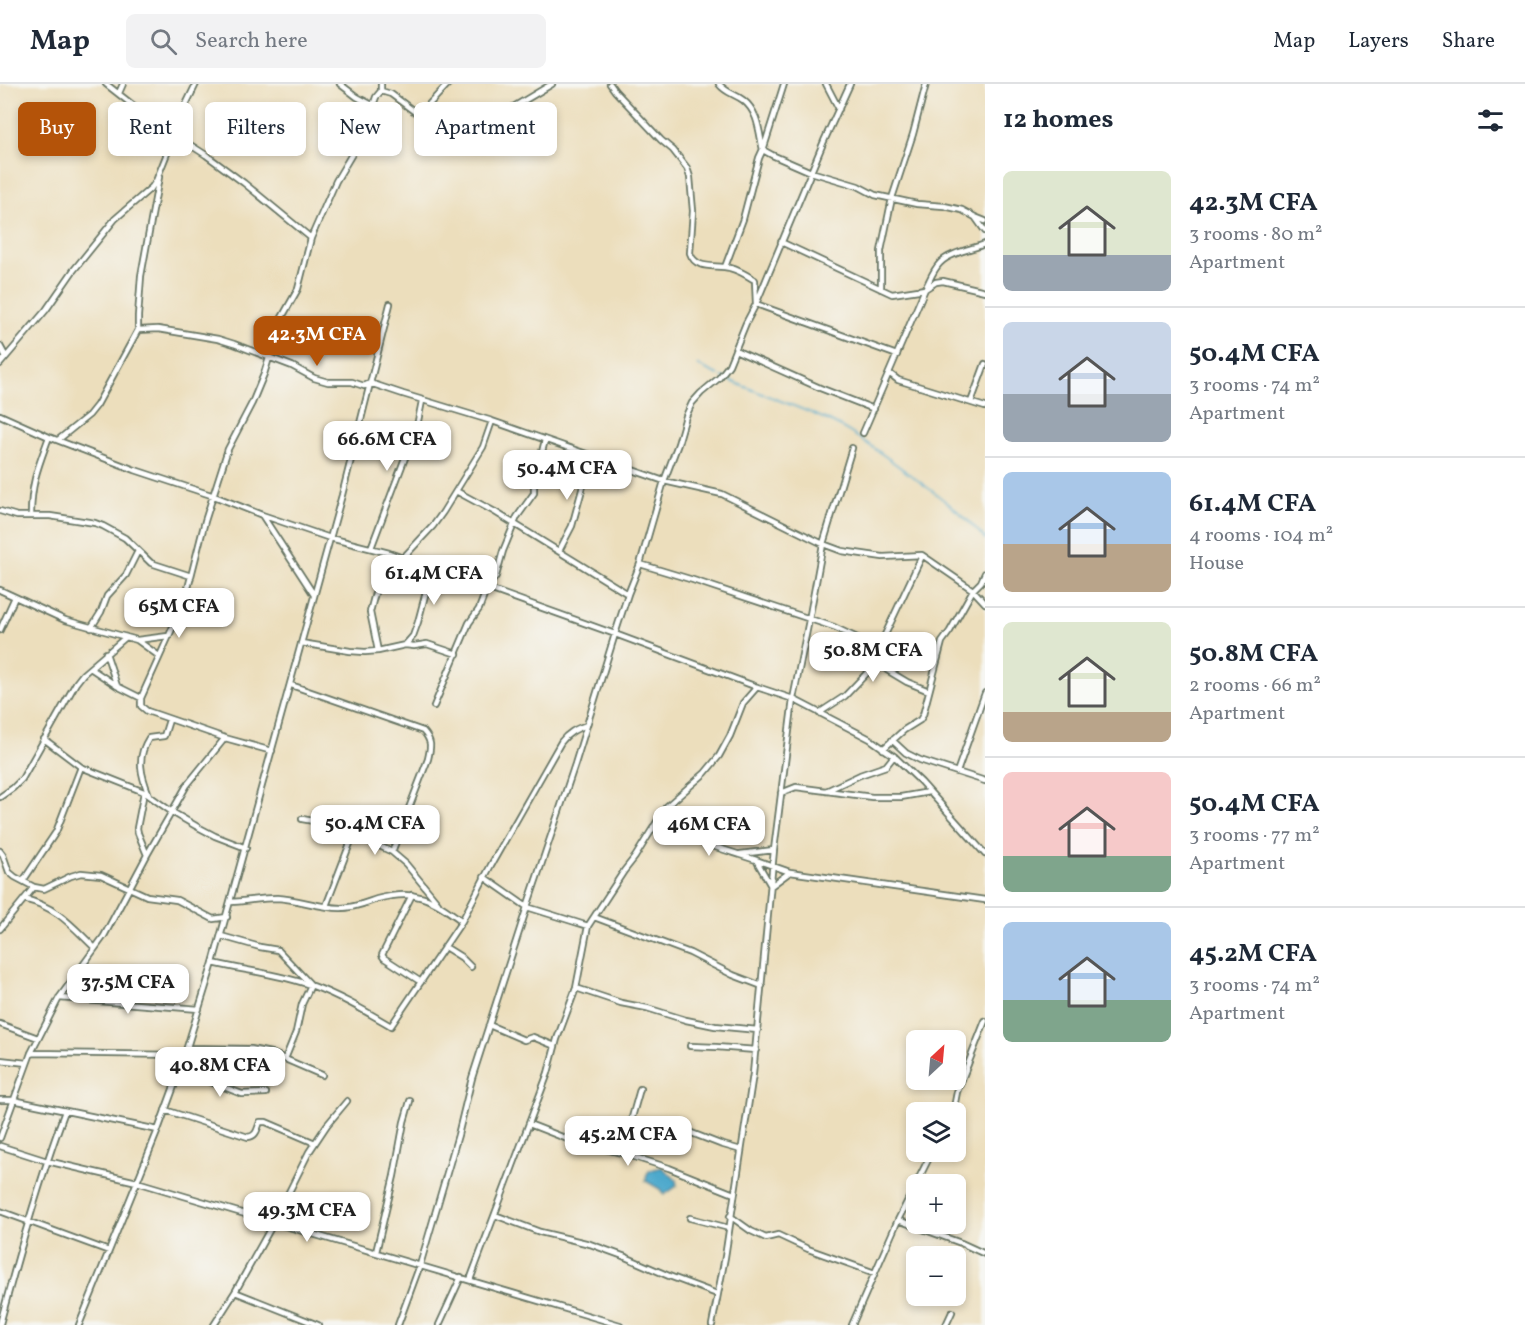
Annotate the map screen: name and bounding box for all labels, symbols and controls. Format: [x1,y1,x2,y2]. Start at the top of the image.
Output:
search box [126,14,546,68]
text: Map [30,22,90,61]
icon: search [147,25,180,58]
text: Search here [195,26,308,57]
text: Map [1273,27,1315,56]
text: Layers [1348,27,1409,56]
text: Share [1442,27,1495,56]
chip: Buy [18,102,96,156]
chip: Rent [108,102,193,156]
chip: Filters [205,102,306,156]
chip: New [318,102,402,156]
chip: Apartment [414,102,557,156]
text: 12 homes [1003,102,1114,138]
icon: filters [1474,104,1507,137]
text: 42.3M CFA [1189,185,1318,221]
icon: home [1051,195,1123,267]
text: 3 rooms · 80 m² [1189,221,1322,249]
text: Apartment [1189,249,1285,277]
pin: 42.3M CFA [248,316,386,367]
text: 42.3M CFA [267,321,367,349]
text: 50.4M CFA [1189,336,1320,372]
icon: home [1051,346,1123,418]
text: 3 rooms · 74 m² [1189,372,1320,400]
text: Apartment [1189,400,1285,428]
pin: 66.6M CFA [318,421,456,472]
text: 66.6M CFA [337,426,437,454]
pin: 50.4M CFA [498,450,636,501]
text: 50.4M CFA [517,455,617,483]
text: 61.4M CFA [1189,486,1316,522]
icon: home [1051,496,1123,568]
text: 4 rooms · 104 m² [1189,522,1333,550]
text: House [1189,550,1244,578]
pin: 61.4M CFA [365,555,503,606]
text: 61.4M CFA [385,560,483,588]
pin: 65M CFA [124,588,234,639]
text: 65M CFA [138,593,220,621]
pin: 50.8M CFA [804,632,942,683]
text: 50.8M CFA [1189,636,1318,672]
text: 50.8M CFA [823,637,923,665]
icon: home [1051,646,1123,718]
text: 2 rooms · 66 m² [1189,672,1321,700]
text: Apartment [1189,700,1285,728]
text: 50.4M CFA [1189,786,1320,822]
icon: home [1051,796,1123,868]
pin: 50.4M CFA [306,805,444,856]
pin: 46M CFA [654,806,764,857]
text: 50.4M CFA [325,810,425,838]
text: 46M CFA [667,811,751,839]
text: 3 rooms · 77 m² [1189,822,1320,850]
text: Apartment [1189,850,1285,878]
text: 45.2M CFA [1189,936,1317,972]
icon: home [1051,946,1123,1018]
pin: 37.5M CFA [59,964,197,1015]
text: 37.5M CFA [81,969,175,997]
text: 3 rooms · 74 m² [1189,972,1320,1000]
text: Apartment [1189,1000,1285,1028]
north arrow [906,1030,966,1090]
map controls [906,1030,966,1306]
pin: 40.8M CFA [151,1047,289,1098]
text: 40.8M CFA [169,1052,271,1080]
button: layers [906,1102,966,1162]
pin: 45.2M CFA [559,1116,697,1167]
text: 45.2M CFA [579,1121,677,1149]
button: + [906,1174,966,1234]
pin: 49.3M CFA [238,1192,376,1243]
text: 49.3M CFA [257,1197,357,1225]
button: − [906,1246,966,1306]

